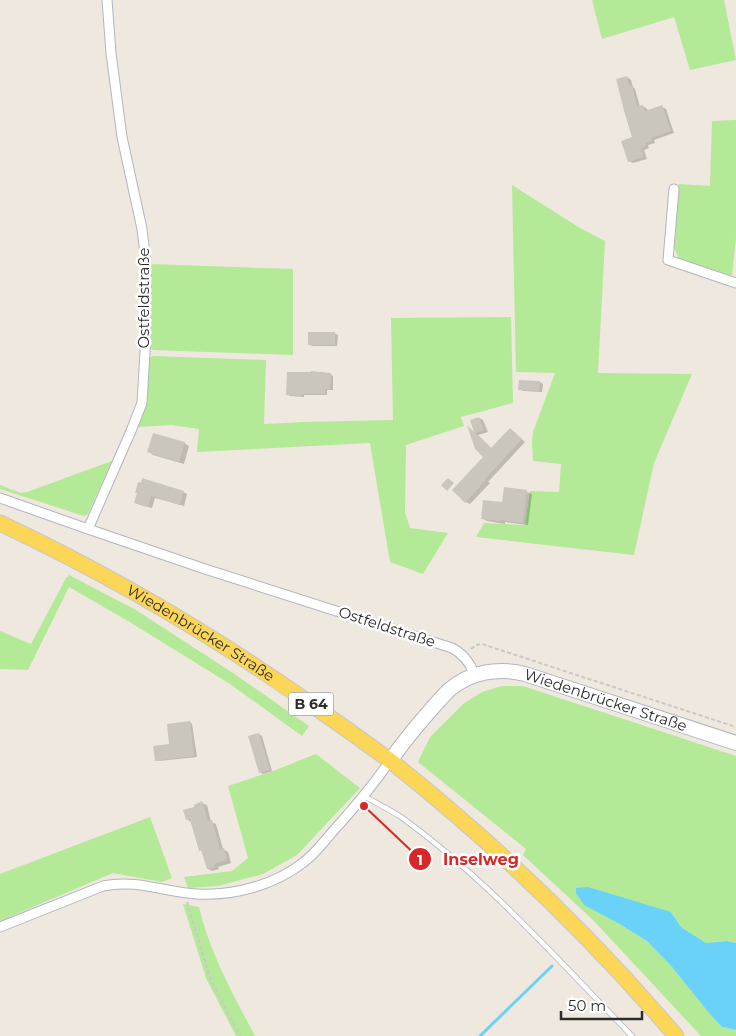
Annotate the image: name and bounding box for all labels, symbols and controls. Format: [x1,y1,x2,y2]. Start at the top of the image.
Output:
street label: Ostfeldstraße [134,248,153,348]
street label: Wiedenbrücker Straße [124,580,278,685]
street label: Ostfeldstraße [336,602,438,651]
street label: Wiedenbrücker Straße [522,664,689,735]
road number: B 64 [288,692,334,716]
callout: Inselweg [408,844,528,875]
text: 1 [417,850,423,869]
text: Inselweg [443,850,519,869]
scale bar [561,988,642,1020]
text: 50 m [568,996,606,1015]

